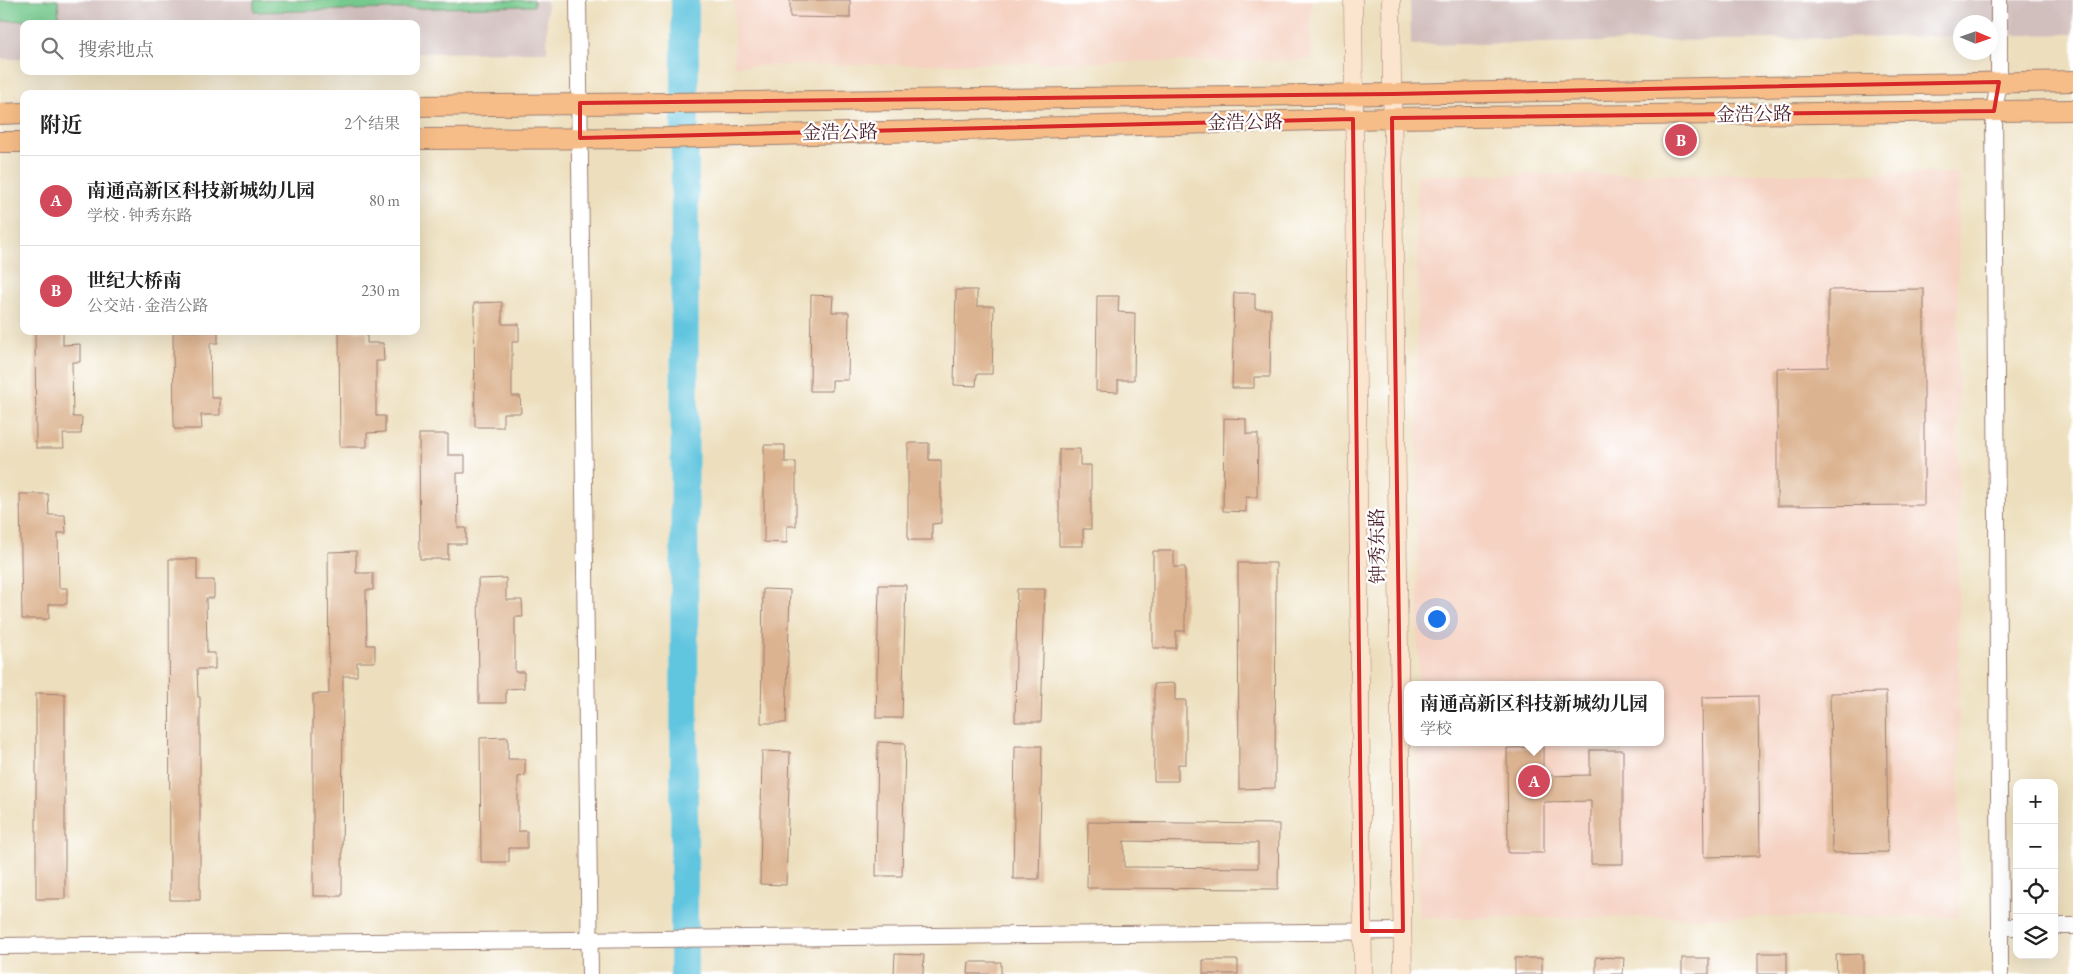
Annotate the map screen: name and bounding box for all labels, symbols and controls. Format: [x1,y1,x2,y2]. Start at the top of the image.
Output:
north arrow [1953,15,1998,60]
search box [20,20,420,75]
icon: search [38,34,66,62]
text: 搜索地点 [78,37,154,62]
street label: 金浩公路 [1716,101,1792,127]
street label: 金浩公路 [1207,109,1283,135]
text: 附近 [40,111,82,138]
text: 2个结果 [344,113,400,134]
street label: 金浩公路 [802,119,878,145]
pin: B [1665,121,1697,159]
text: 南通高新区科技新城幼儿园 [87,178,315,203]
text: A [50,190,62,211]
text: 80 m [369,190,400,211]
text: 学校 · 钟秀东路 [87,205,193,226]
text: 世纪大桥南 [87,268,182,293]
text: B [51,280,61,301]
text: 230 m [361,280,400,301]
text: 公交站 · 金浩公路 [87,295,209,316]
street label: 钟秀东路 [1364,508,1390,584]
your location [1424,606,1450,632]
popup [1404,681,1664,746]
text: 南通高新区科技新城幼儿园 [1420,691,1648,716]
text: 学校 [1420,718,1452,739]
pin: A [1518,762,1550,800]
map controls [2013,779,2058,959]
button: + [2013,779,2058,824]
button: − [2013,824,2058,869]
button: locate [2013,869,2058,914]
button: layers [2013,914,2058,959]

